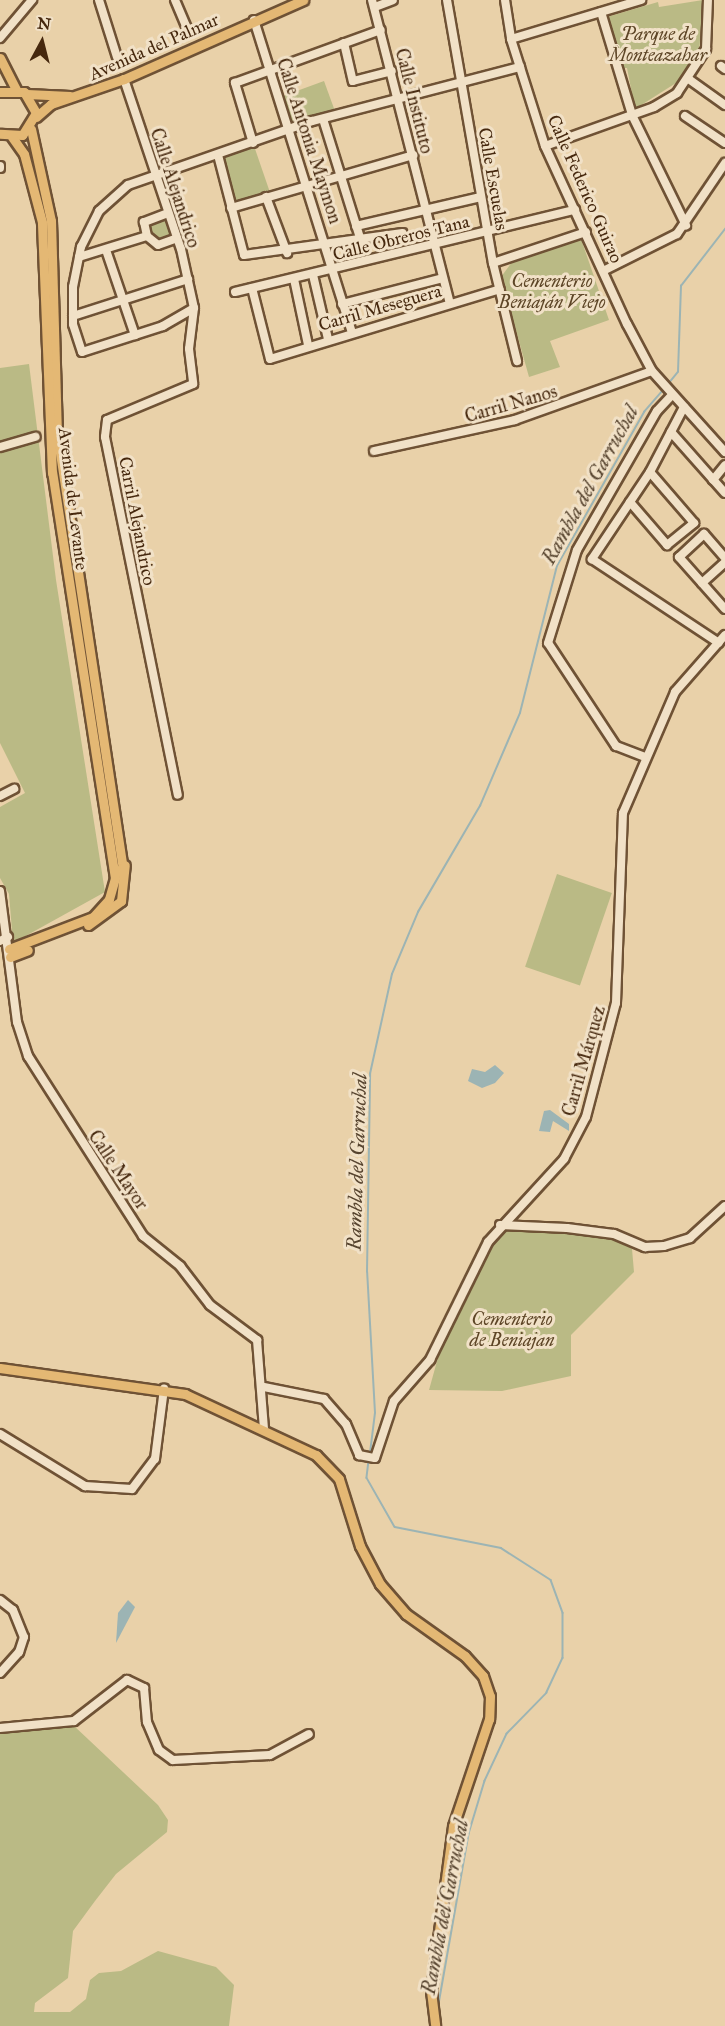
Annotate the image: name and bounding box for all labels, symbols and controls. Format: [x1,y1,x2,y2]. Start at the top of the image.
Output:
street label: Avenida del Palmar [86,9,222,85]
north arrow [12,12,72,72]
text: N [36,13,52,34]
park label: Parque de Monteazahar [609,24,707,66]
street label: Calle Instituto [390,46,438,156]
street label: Calle Antonia Maymon [272,55,346,227]
street label: Calle Federico Guirao [543,112,627,266]
street label: Calle Alejandrico [145,125,205,251]
street label: Calle Escuelas [473,126,513,232]
street label: Calle Obreros Tana [331,211,471,265]
park label: Cementerio Beniaján Viejo [498,271,606,314]
street label: Carril Meseguera [316,280,444,336]
street label: Carril Nanos [462,381,560,427]
water label: Rambla del Garruchal [537,402,643,568]
street label: Avenida de Levante [54,427,92,571]
street label: Carril Alejandrico [114,455,160,587]
street label: Carril Márquez [558,1003,610,1119]
water label: Rambla del Garruchal [342,1073,372,1251]
street label: Calle Mayor [84,1126,152,1214]
park label: Cementerio de Beniajan [470,1309,554,1352]
water label: Rambla del Garruchal [416,1818,474,1996]

